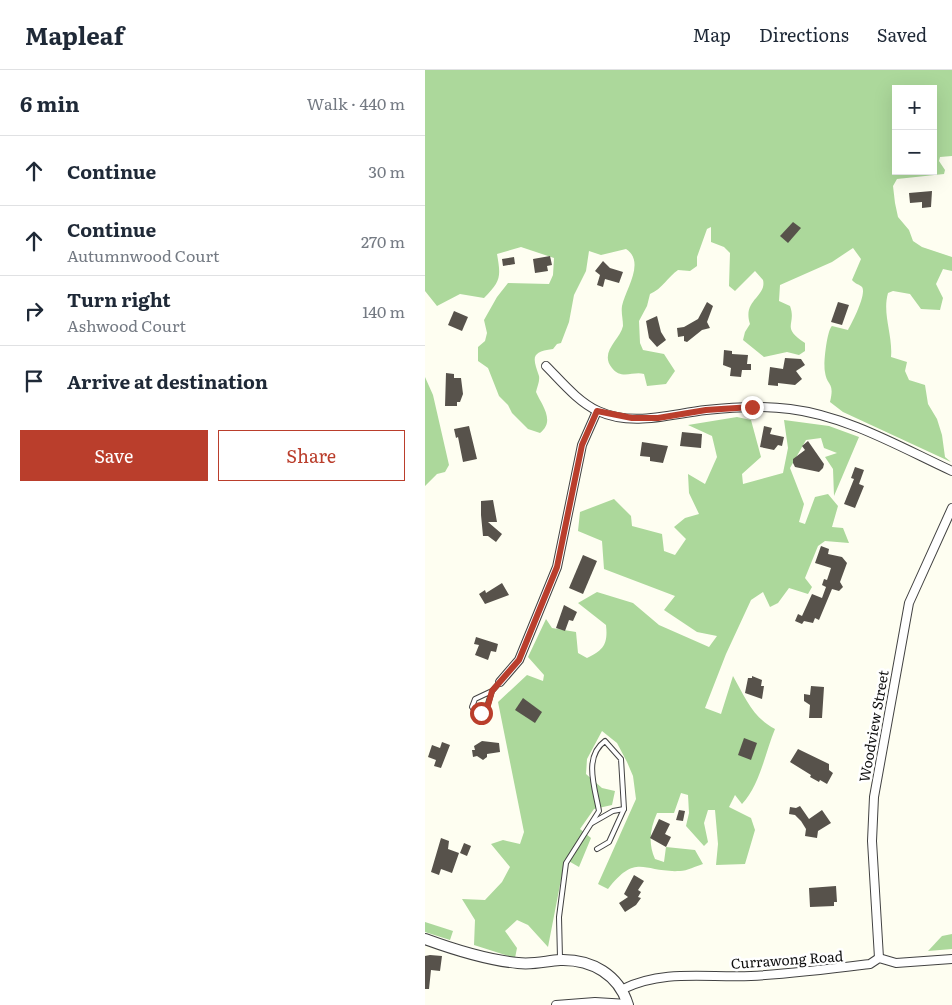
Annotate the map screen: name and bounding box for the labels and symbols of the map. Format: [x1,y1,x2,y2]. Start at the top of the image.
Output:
route end [741,396,764,419]
street label: Woodview Street [853,668,893,784]
route start [470,702,493,725]
street label: Currawong Road [730,945,844,973]

